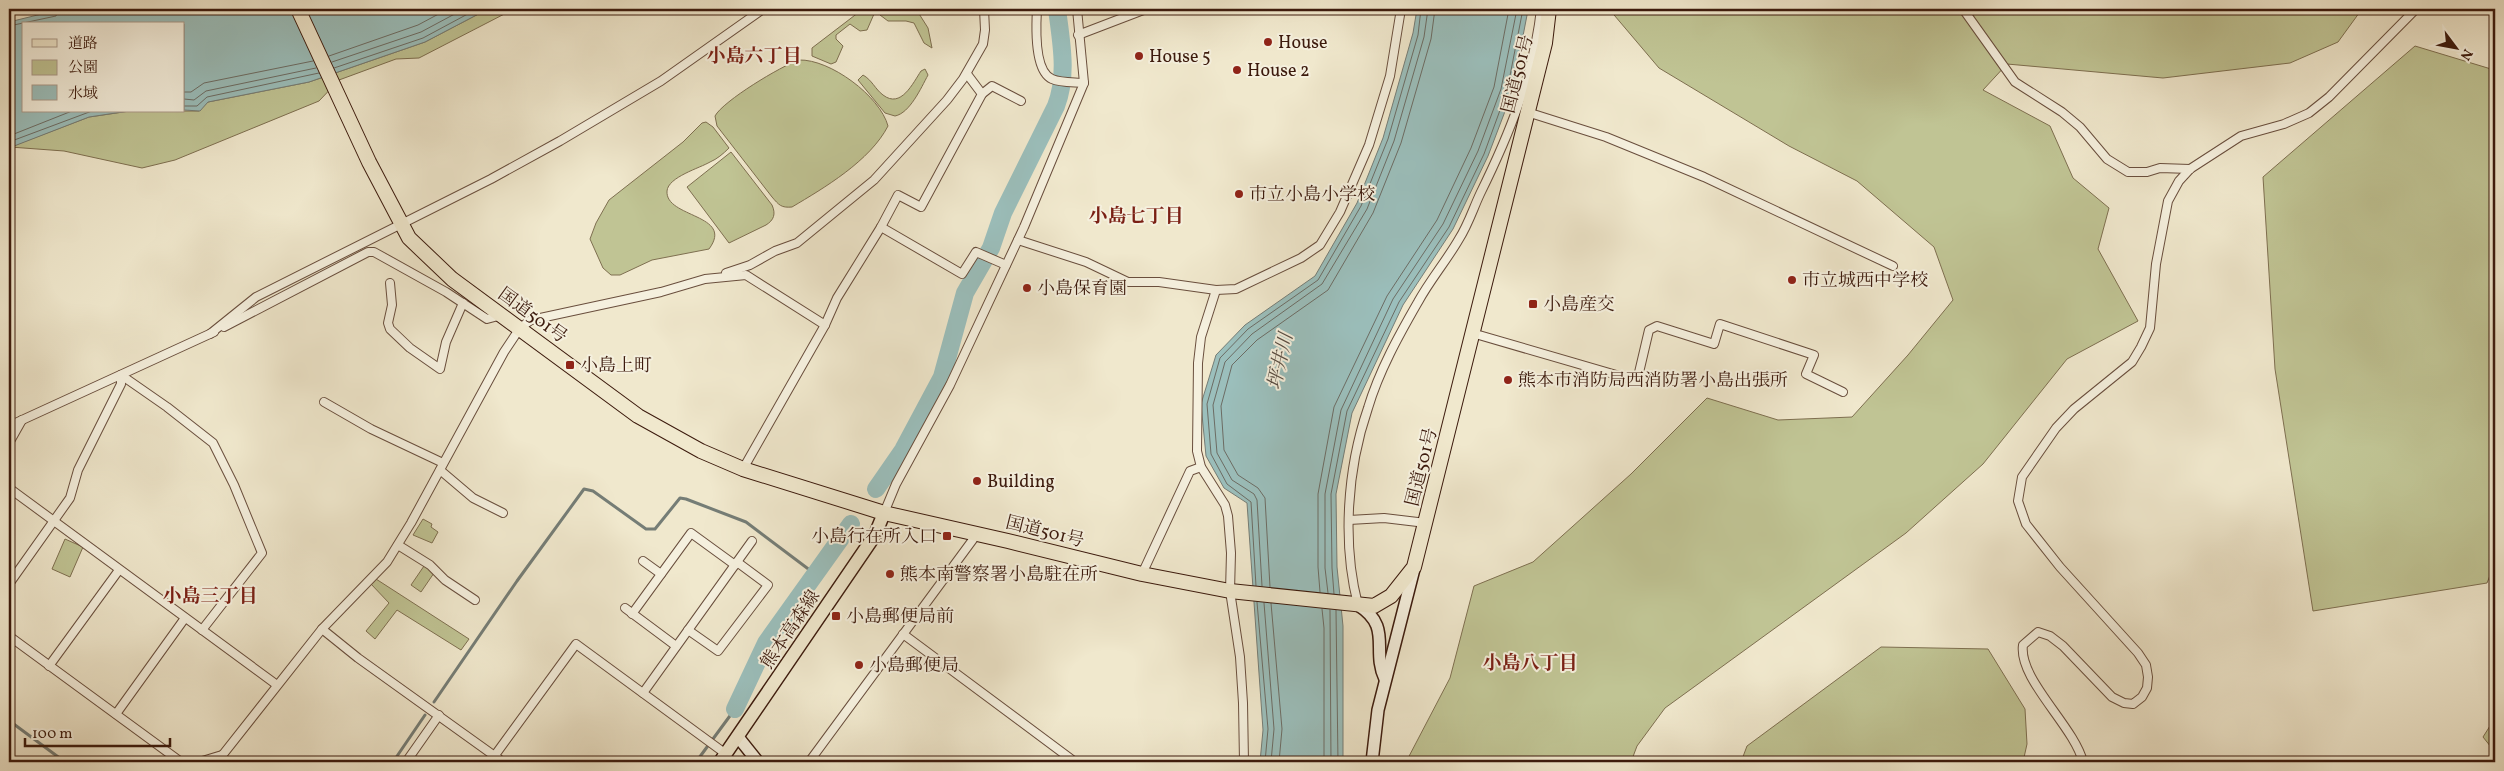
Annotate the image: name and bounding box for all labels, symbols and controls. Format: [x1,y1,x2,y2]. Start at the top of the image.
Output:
legend [22,22,185,112]
north arrow [2432,22,2482,72]
place label: House [1278,31,1328,56]
street label: 国道501号 [1497,32,1540,116]
text: 道路 [68,34,98,55]
marker: House [1262,36,1274,48]
district label: 小島六丁目 [706,44,802,70]
place label: House 5 [1149,45,1211,70]
text: N [2455,45,2477,63]
marker: House 5 [1133,50,1145,62]
text: 公園 [68,58,98,79]
place label: House 2 [1247,59,1310,84]
marker: House 2 [1231,64,1243,76]
text: 水域 [68,84,98,105]
place label: 市立小島小学校 [1249,183,1375,208]
marker: 市立小島小学校 [1233,188,1245,200]
district label: 小島七丁目 [1088,204,1184,230]
place label: 市立城西中学校 [1802,269,1928,294]
marker: 市立城西中学校 [1786,274,1798,286]
place label: 小島保育園 [1037,277,1127,302]
marker: 小島保育園 [1021,282,1033,294]
street label: 国道501号 [492,283,572,350]
place label: 小島産交 [1543,293,1615,318]
marker: 小島産交 [1527,298,1539,310]
water label: 坪井川 [1262,329,1300,392]
place label: 小島上町 [580,354,652,379]
marker: 小島上町 [564,359,576,371]
place label: 熊本市消防局西消防署小島出張所 [1518,369,1788,394]
marker: 熊本市消防局西消防署小島出張所 [1502,374,1514,386]
street label: 国道501号 [1401,425,1444,509]
place label: Building [987,470,1055,495]
marker: Building [971,475,983,487]
street label: 国道501号 [1003,511,1087,554]
place label: 小島行在所入口 [811,525,937,550]
marker: 小島行在所入口 [941,530,953,542]
place label: 熊本南警察署小島駐在所 [900,563,1098,588]
marker: 熊本南警察署小島駐在所 [884,568,896,580]
district label: 小島三丁目 [162,584,258,610]
street label: 熊本高森線 [756,586,827,674]
place label: 小島郵便局前 [846,605,954,630]
marker: 小島郵便局前 [830,610,842,622]
district label: 小島八丁目 [1482,651,1578,677]
place label: 小島郵便局 [869,654,959,679]
marker: 小島郵便局 [853,659,865,671]
scale bar [25,716,170,748]
text: 100 m [32,724,72,745]

